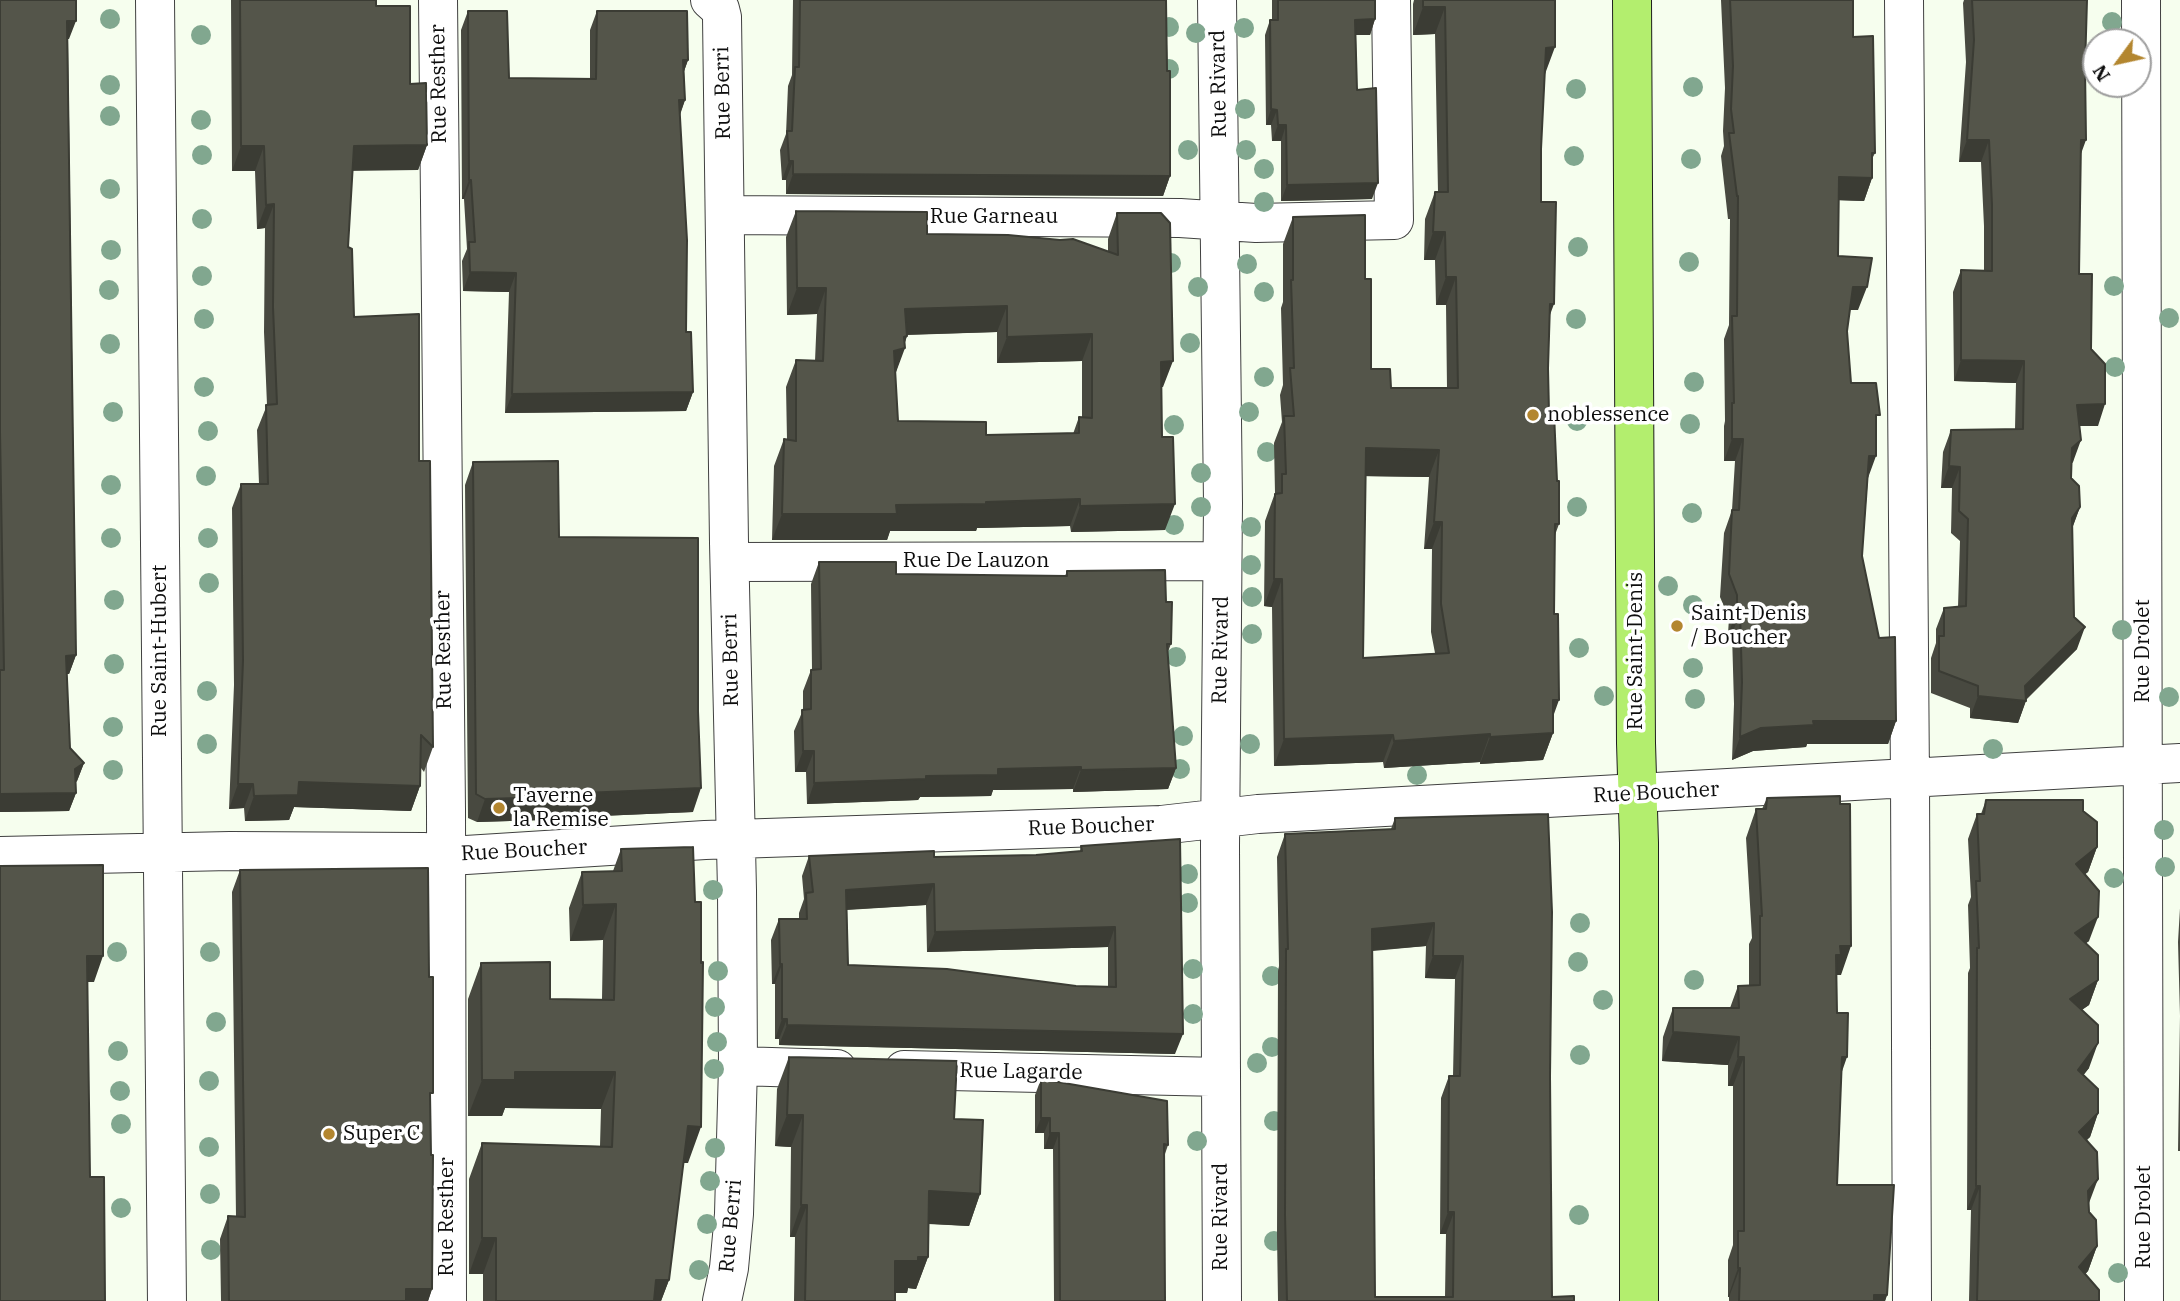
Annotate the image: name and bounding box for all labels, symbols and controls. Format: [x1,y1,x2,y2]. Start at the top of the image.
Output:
street label: Rue Resther [425,24,453,144]
north arrow [2082,28,2152,98]
street label: Rue Rivard [1205,30,1233,138]
street label: Rue Berri [710,46,736,140]
text: N [2087,61,2115,86]
street label: Rue Garneau [930,204,1058,230]
place label: noblessence [1547,402,1669,428]
marker: noblessence [1525,407,1541,423]
street label: Rue De Lauzon [903,548,1049,574]
street label: Rue Saint-Hubert [147,565,173,737]
street label: Rue Saint-Denis [1623,572,1649,730]
street label: Rue Resther [430,590,458,710]
street label: Rue Rivard [1207,596,1235,704]
street label: Rue Drolet [2130,599,2156,703]
place label: Saint-Denis / Boucher [1691,601,1806,651]
street label: Rue Berri [718,613,744,707]
marker: Saint-Denis / Boucher [1669,618,1685,634]
street label: Rue Boucher [1592,777,1720,809]
place label: Taverne la Remise [513,783,609,833]
marker: Taverne la Remise [491,800,507,816]
street label: Rue Boucher [1027,812,1155,842]
street label: Rue Boucher [460,835,588,867]
street label: Rue Lagarde [959,1058,1083,1086]
place label: Super C [343,1121,420,1147]
marker: Super C [321,1126,337,1142]
street label: Rue Resther [434,1157,460,1277]
street label: Rue Rivard [1208,1163,1234,1271]
street label: Rue Drolet [2131,1165,2157,1269]
street label: Rue Berri [714,1178,748,1274]

